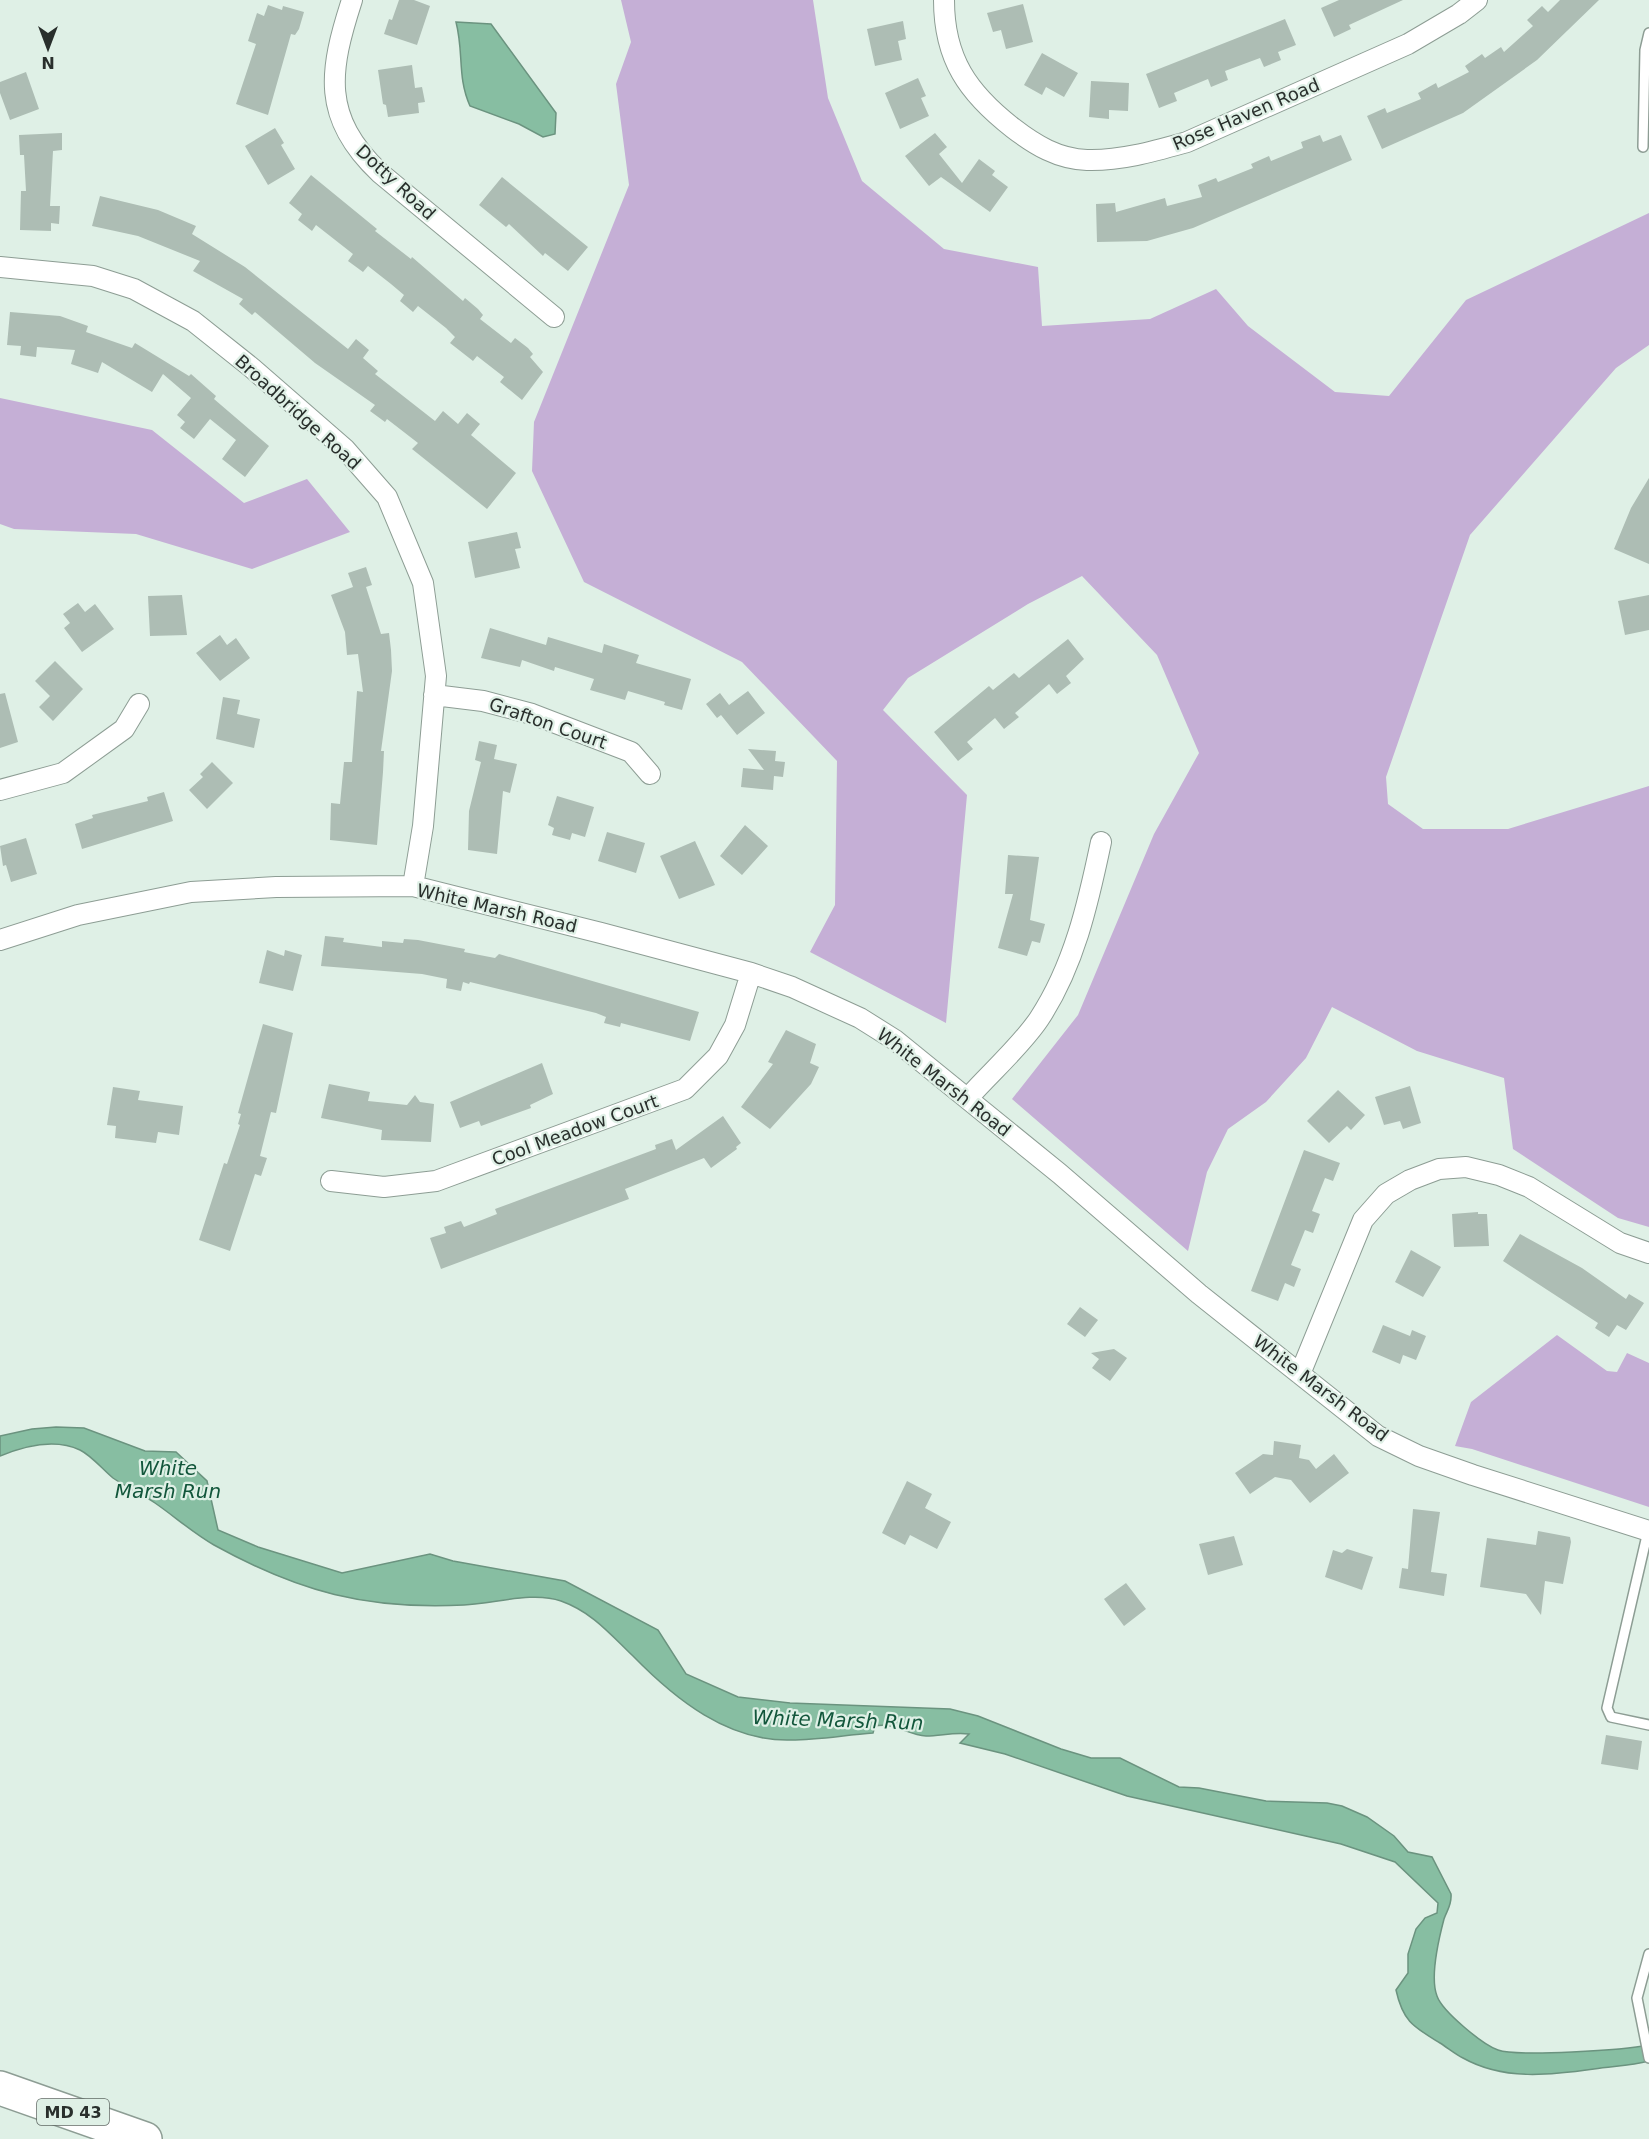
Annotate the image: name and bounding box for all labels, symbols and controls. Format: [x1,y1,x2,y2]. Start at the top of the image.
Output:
north arrow [18,18,78,78]
text: N [41,53,55,72]
street label: Rose Haven Road [1169,74,1323,154]
street label: Dotty Road [352,140,440,224]
street label: Broadbridge Road [231,350,365,474]
street label: Grafton Court [486,693,610,753]
street label: White Marsh Road [415,879,579,937]
street label: White Marsh Road [873,1023,1015,1141]
street label: Cool Meadow Court [489,1090,661,1170]
street label: White Marsh Road [1249,1330,1393,1446]
water label: White Marsh Run [115,1456,221,1503]
water label: White Marsh Run [752,1705,924,1735]
road number: MD 43 [37,2099,109,2125]

